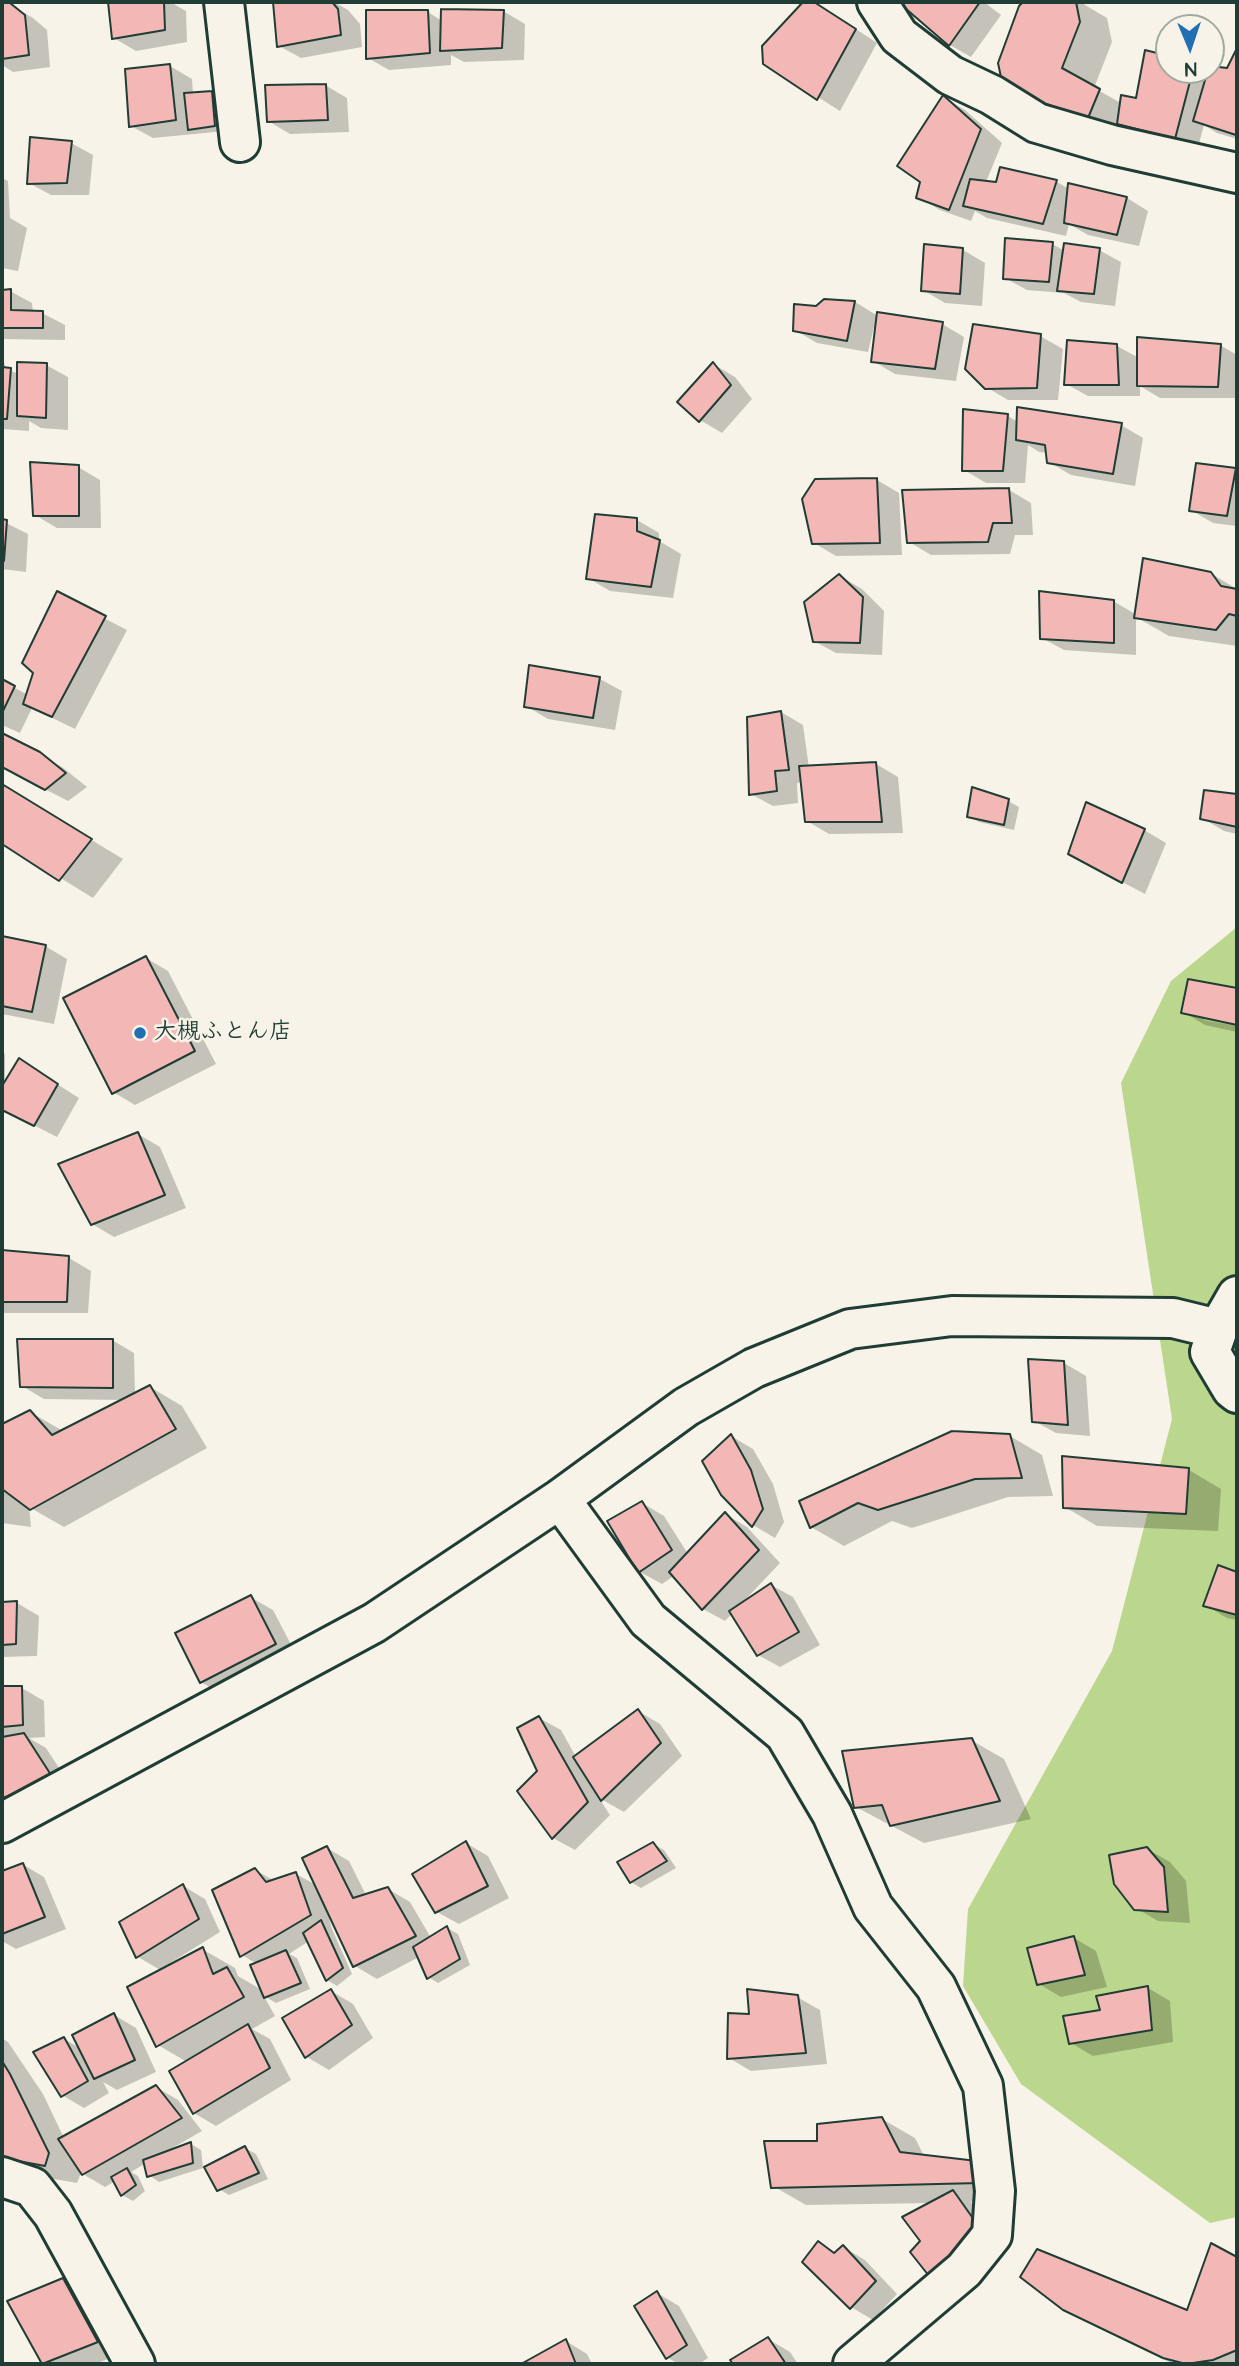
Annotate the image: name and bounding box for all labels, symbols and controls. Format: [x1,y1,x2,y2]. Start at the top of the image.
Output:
north arrow [1155,14,1225,84]
text: N [1184,55,1197,82]
place label: 大槻ふとん店 [154,1019,292,1047]
marker: 大槻ふとん店 [132,1025,148,1041]

